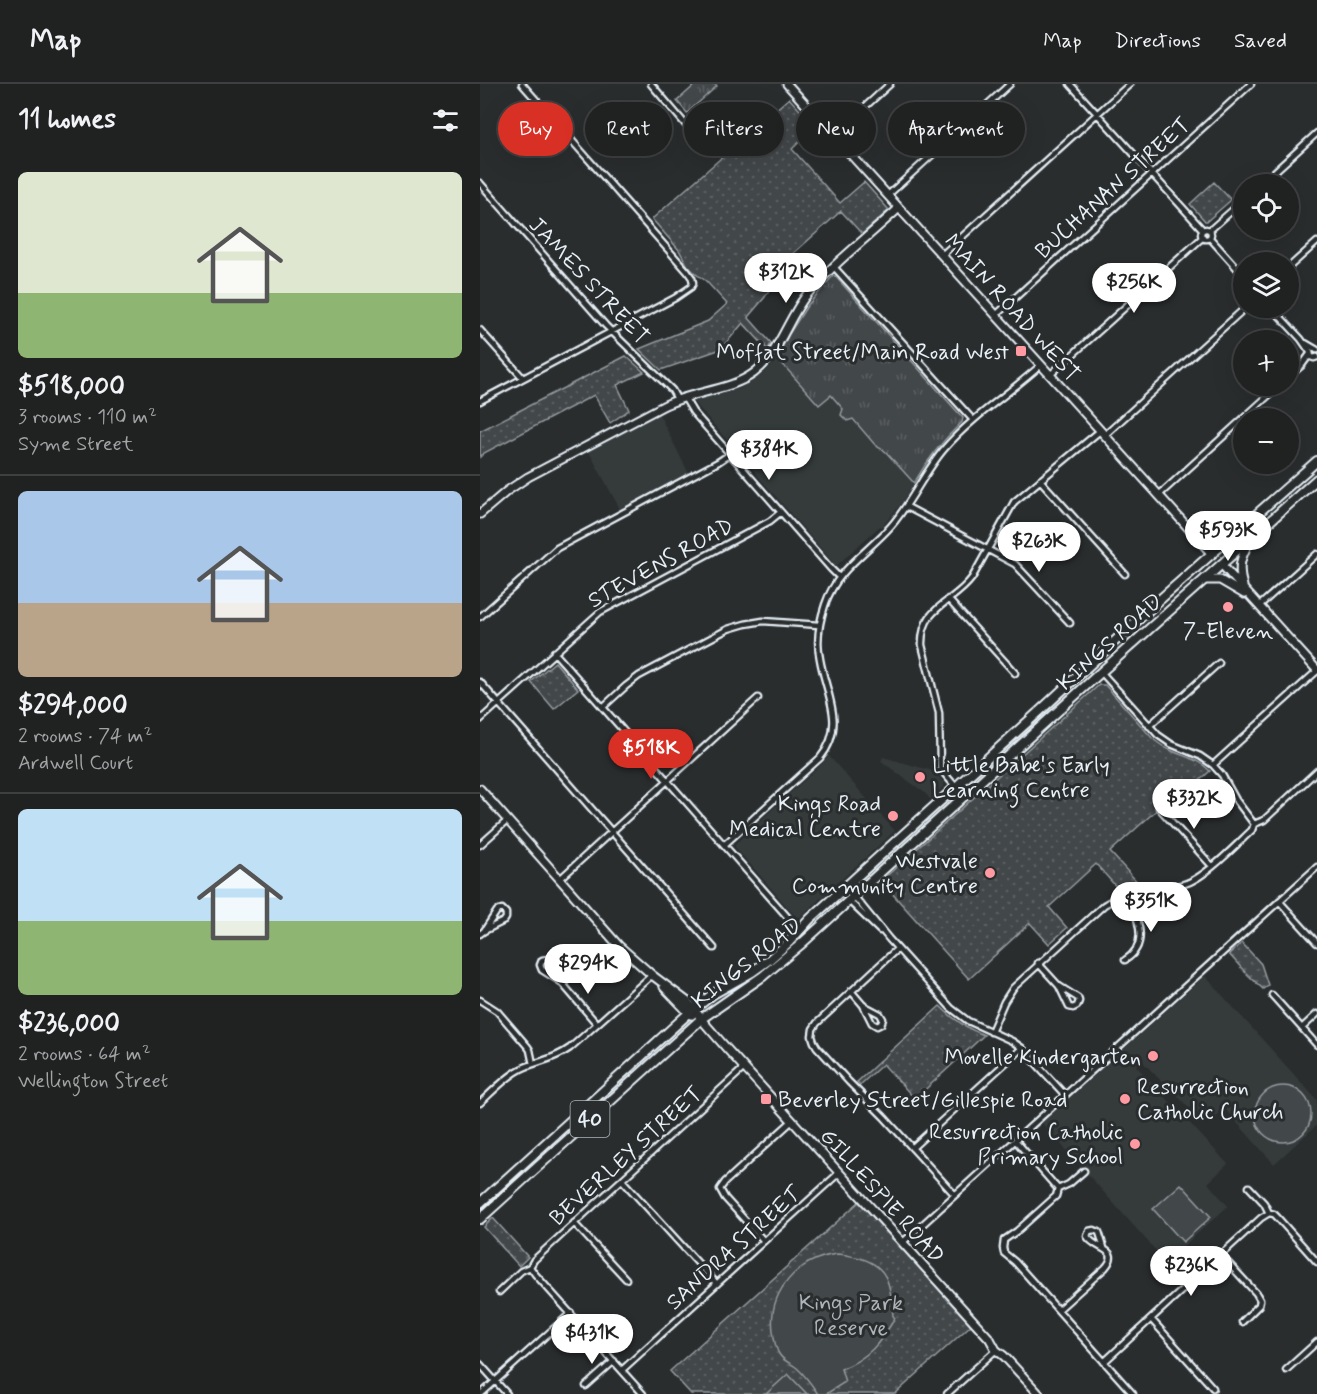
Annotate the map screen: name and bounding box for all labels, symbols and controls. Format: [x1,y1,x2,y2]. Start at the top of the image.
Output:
text: Map [30,23,81,60]
text: Map [1043,27,1082,55]
text: Directions [1115,27,1201,55]
text: Saved [1234,27,1287,55]
chip: Buy [498,102,573,156]
chip: Rent [585,102,672,156]
chip: Filters [684,102,784,156]
chip: New [796,102,876,156]
chip: Apartment [888,102,1025,156]
text: 11 homes [18,103,116,137]
icon: filters [429,104,462,137]
street label: BUCHANAN STREET [1030,111,1197,266]
map controls [1233,174,1299,474]
button: locate [1233,174,1299,240]
icon: home [186,211,294,319]
street label: JAMES STREET [522,212,655,351]
street label: MAIN ROAD WEST [938,228,1086,388]
button: layers [1233,252,1299,318]
pin: $312K [744,253,828,304]
text: $312K [758,259,814,286]
pin: $256K [1092,263,1176,314]
text: $256K [1106,269,1162,296]
button: + [1233,330,1299,396]
place label: Moffat Street/Main Road West [716,339,1009,367]
marker: Moffat Street/Main Road West [1014,344,1028,358]
text: $518,000 [18,370,125,404]
text: 3 rooms · 110 m² [18,404,157,431]
button: − [1233,408,1299,474]
pin: $384K [727,430,811,481]
text: Syme Street [18,431,133,458]
text: $384K [740,436,798,463]
pin: $593K [1186,511,1270,562]
street label: STEVENS ROAD [583,512,739,615]
text: $593K [1199,517,1257,544]
pin: $263K [997,522,1081,573]
text: $263K [1012,528,1066,555]
icon: home [186,530,294,638]
street label: KINGS ROAD [1052,588,1169,697]
marker: 7-Eleven [1221,600,1235,614]
place label: 7-Eleven [1183,618,1273,646]
text: $294,000 [18,689,128,723]
text: 2 rooms · 74 m² [18,723,152,750]
pin: $518K [609,729,693,780]
text: $518K [622,735,680,762]
text: Ardwell Court [18,750,133,777]
place label: Little Babe's Early Learning Centre [932,752,1110,808]
marker: Little Babe's Early Learning Centre [913,770,927,784]
pin: $332K [1152,779,1236,830]
text: $332K [1166,785,1222,812]
place label: Kings Road Medical Centre [729,791,881,844]
marker: Kings Road Medical Centre [886,809,900,823]
icon: home [186,848,294,956]
place label: Westvale Community Centre [792,848,978,901]
marker: Westvale Community Centre [983,866,997,880]
pin: $351K [1109,882,1193,933]
text: $351K [1124,888,1178,915]
street label: KINGS ROAD [686,912,808,1015]
pin: $294K [546,944,630,995]
text: $294K [558,950,618,977]
text: $236,000 [18,1007,120,1041]
text: 2 rooms · 64 m² [18,1041,151,1068]
place label: Movelle Kindergarten [944,1044,1141,1073]
marker: Movelle Kindergarten [1146,1049,1160,1063]
text: Wellington Street [18,1068,168,1095]
place label: Resurrection Catholic Church [1137,1074,1284,1127]
street label: BEVERLEY STREET [544,1080,709,1233]
place label: Beverley Street/Gillespie Road [778,1087,1067,1115]
marker: Beverley Street/Gillespie Road [759,1092,773,1106]
marker: Resurrection Catholic Church [1118,1092,1132,1106]
road number: 40 [570,1101,610,1137]
place label: Resurrection Catholic Primary School [929,1119,1123,1172]
street label: GILLESPIE ROAD [813,1123,950,1270]
marker: Resurrection Catholic Primary School [1128,1137,1142,1151]
street label: SANDRA STREET [661,1180,809,1317]
pin: $236K [1149,1246,1233,1297]
text: $236K [1164,1252,1218,1279]
park label: Kings Park Reserve [799,1290,903,1343]
pin: $431K [550,1314,634,1365]
text: $431K [565,1320,619,1347]

